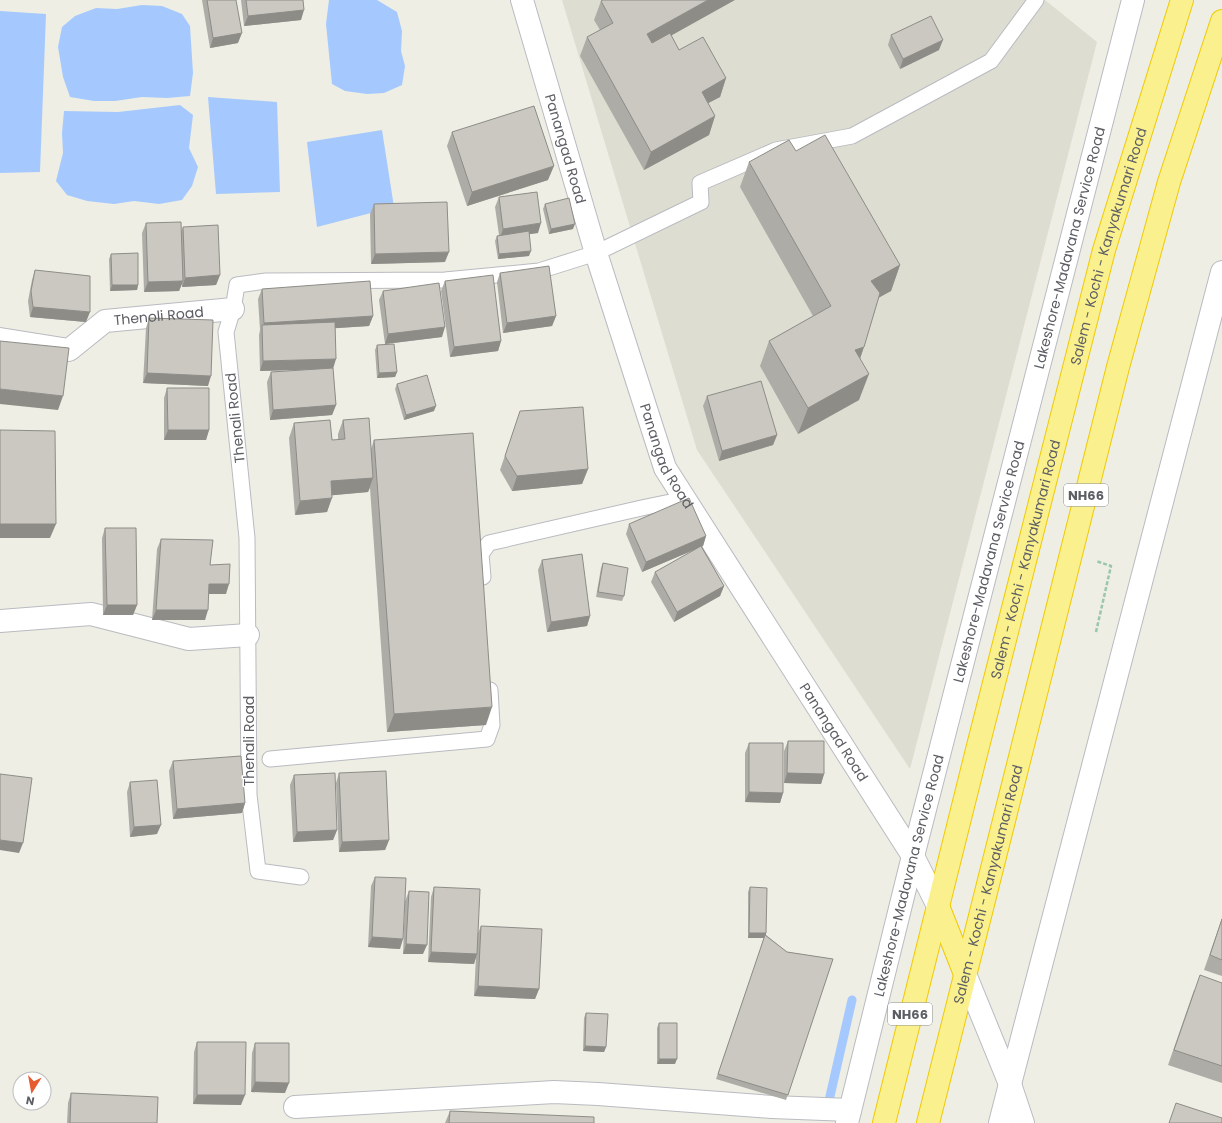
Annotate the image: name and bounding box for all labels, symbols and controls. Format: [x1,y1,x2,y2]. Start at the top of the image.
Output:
street label: Panangad Road [540,91,591,206]
street label: Lakeshore-Madavana Service Road [1029,125,1110,371]
street label: Salem - Kochi - Kanyakumari Road [1065,125,1152,367]
street label: Thenoli Road [113,302,205,330]
street label: Thenali Road [220,372,250,464]
street label: Panangad Road [635,401,698,512]
street label: Lakeshore-Madavana Service Road [948,438,1029,685]
street label: Salem - Kochi - Kanyakumari Road [985,438,1065,681]
road number: NH66 [1064,484,1108,506]
street label: Panangad Road [795,679,873,785]
street label: Thenali Road [239,696,259,786]
street label: Lakeshore-Madavana Service Road [869,752,949,999]
street label: Salem - Kochi - Kanyakumari Road [948,763,1028,1006]
road number: NH66 [888,1003,932,1025]
north arrow [12,1071,52,1111]
text: N [25,1092,36,1109]

